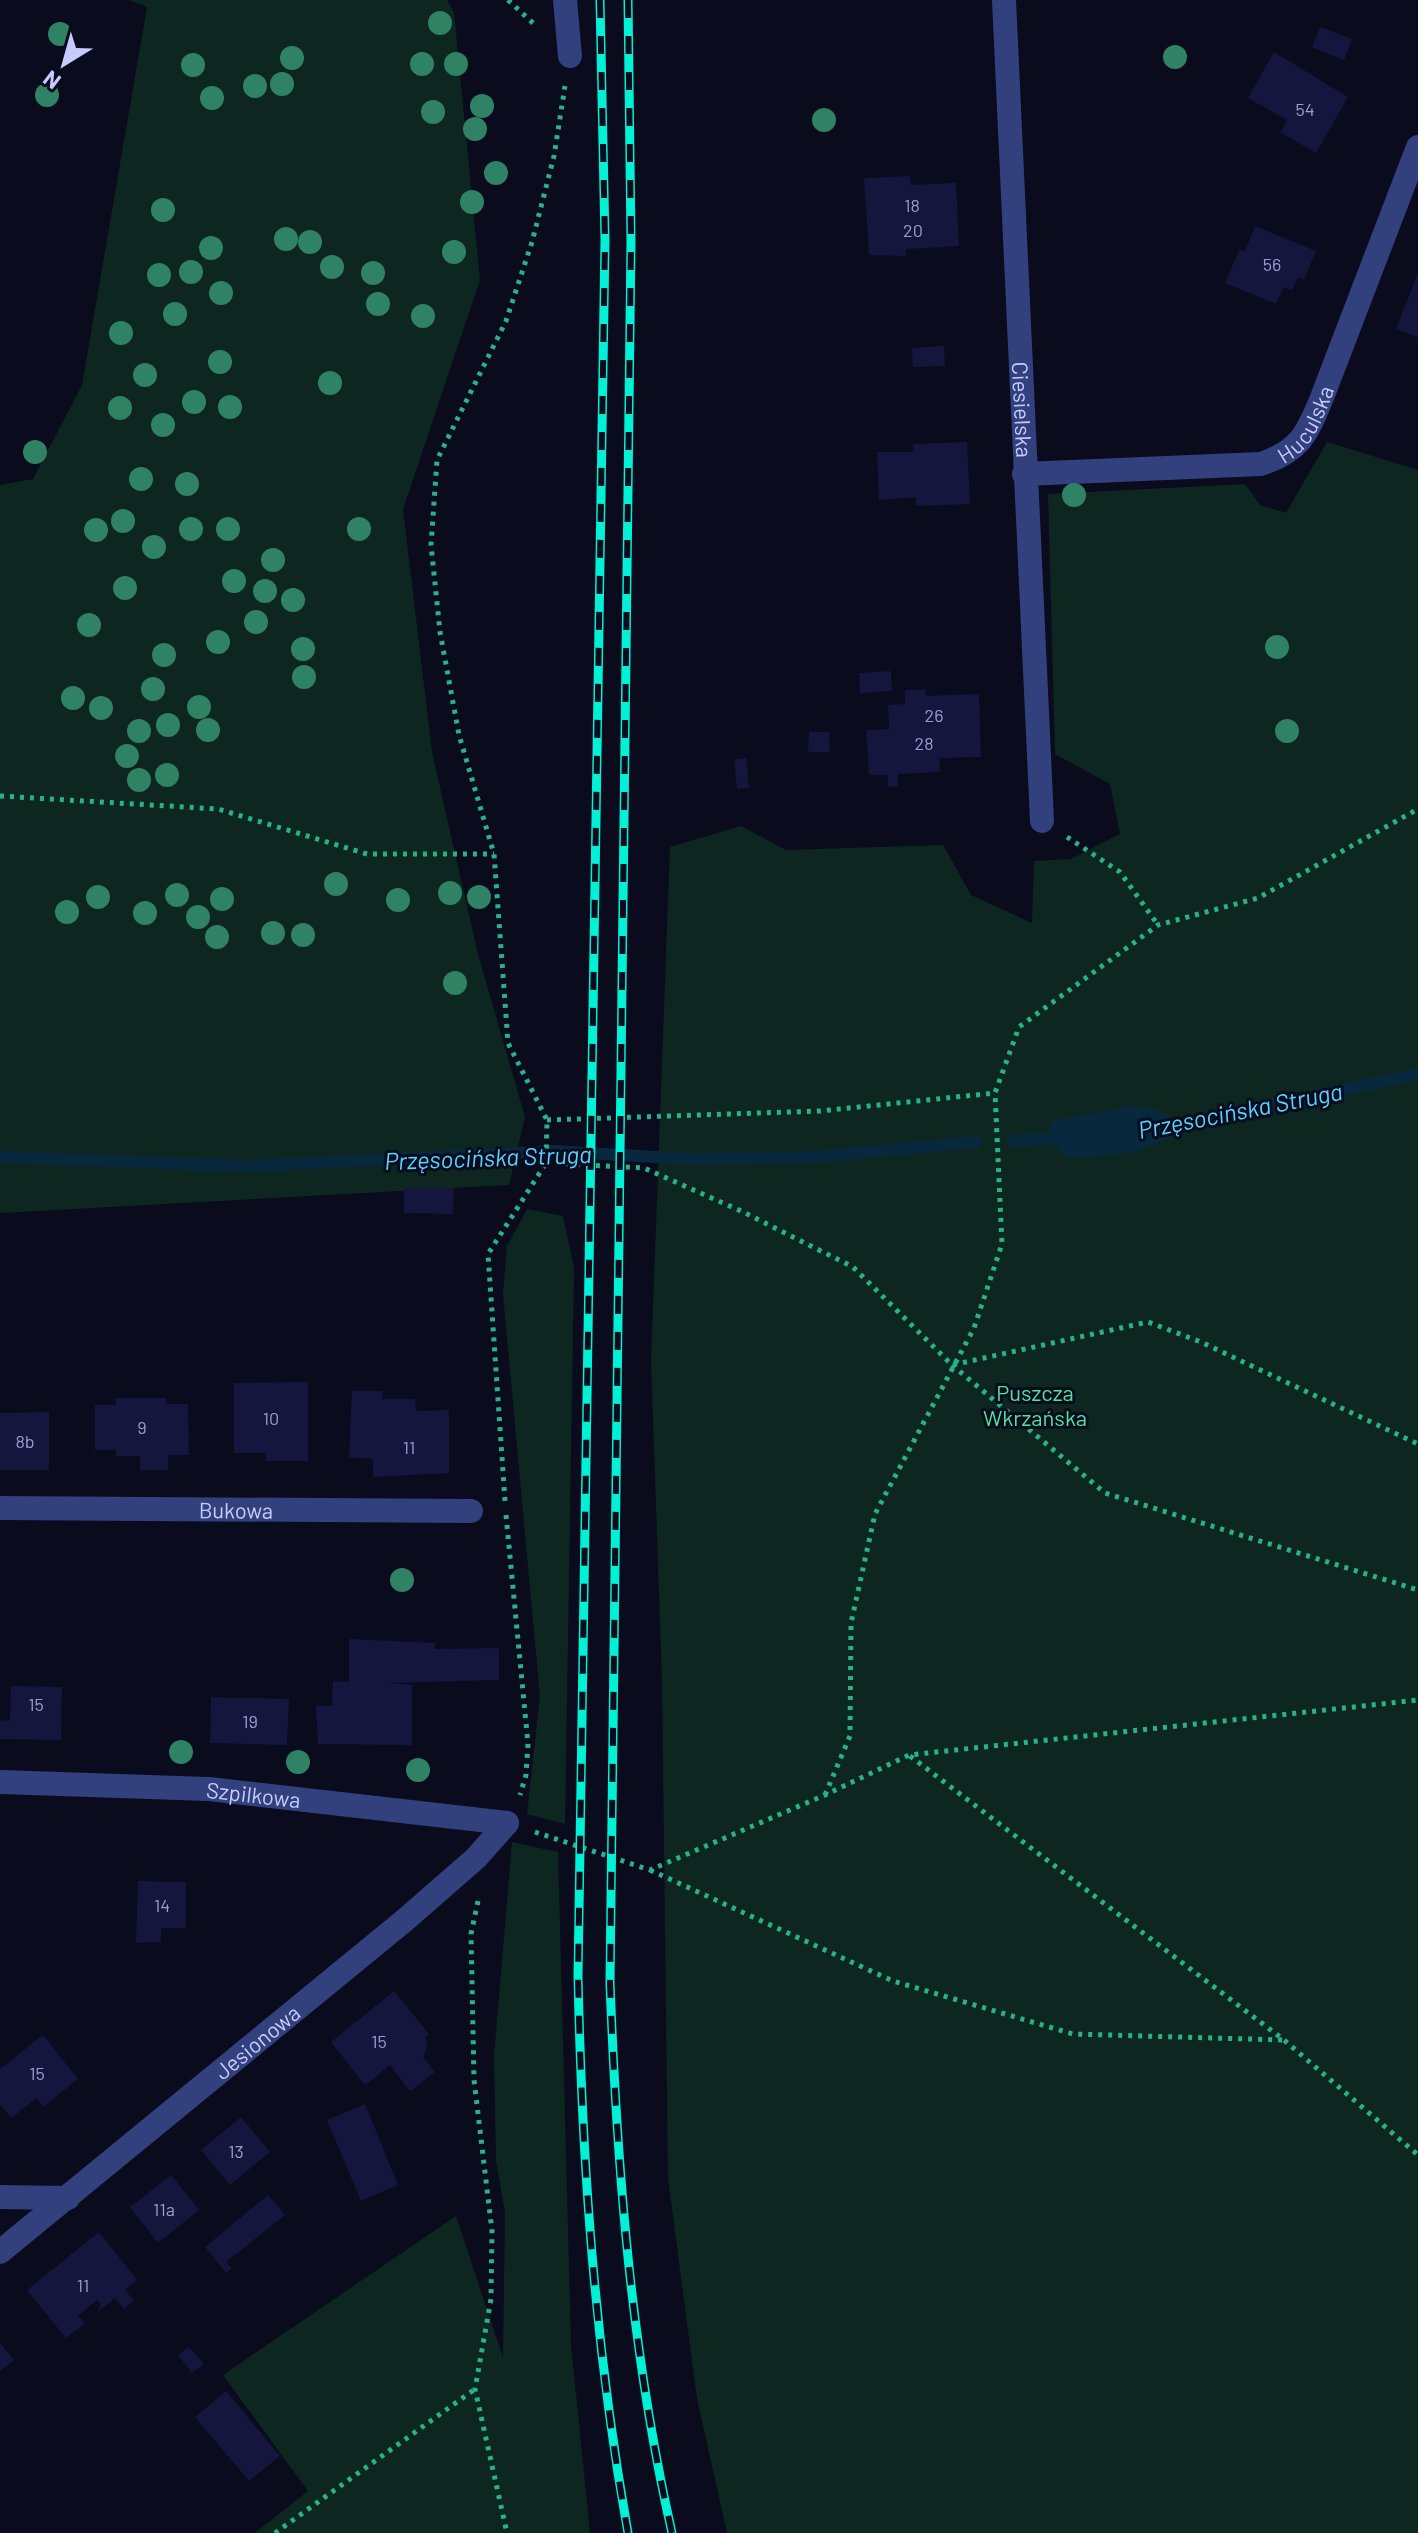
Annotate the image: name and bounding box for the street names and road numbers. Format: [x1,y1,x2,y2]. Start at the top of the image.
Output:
street label: Ciesielska [1008,361,1038,458]
street label: Huculska [1272,382,1338,468]
street label: Bukowa [199,1496,273,1523]
street label: Szpilkowa [205,1776,302,1812]
street label: Jesionowa [209,1999,305,2084]

